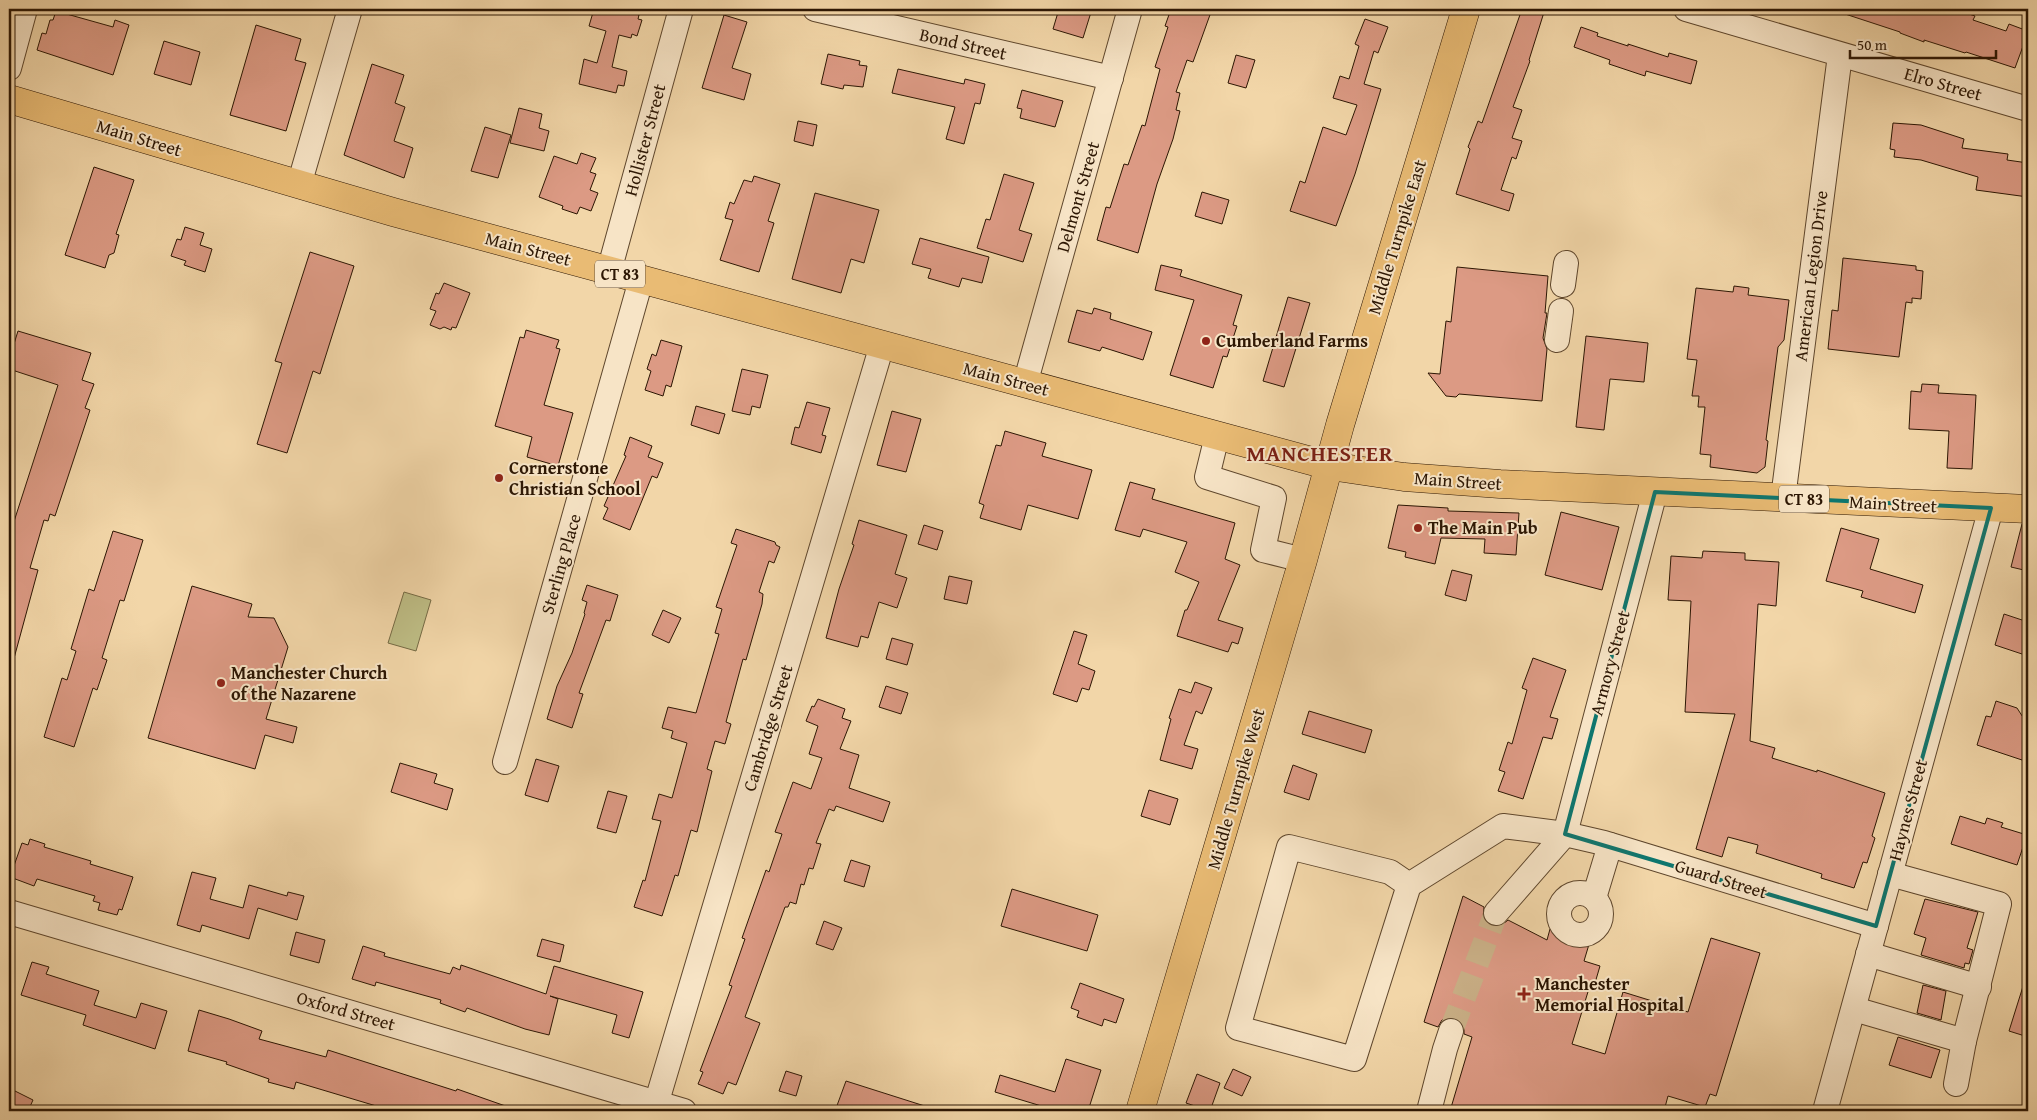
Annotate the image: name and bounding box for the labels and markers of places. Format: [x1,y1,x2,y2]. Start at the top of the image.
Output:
place label: Cumberland Farms [1216,327,1368,354]
marker: Cumberland Farms [1200,335,1212,347]
place label: Cornerstone Christian School [509,454,641,502]
marker: Cornerstone Christian School [493,472,505,484]
place label: The Main Pub [1428,514,1538,541]
marker: The Main Pub [1412,522,1424,534]
place label: Manchester Church of the Nazarene [231,659,388,707]
marker: Manchester Church of the Nazarene [215,677,227,689]
place label: Manchester Memorial Hospital [1535,970,1685,1018]
marker: Manchester Memorial Hospital [1517,987,1531,1001]

